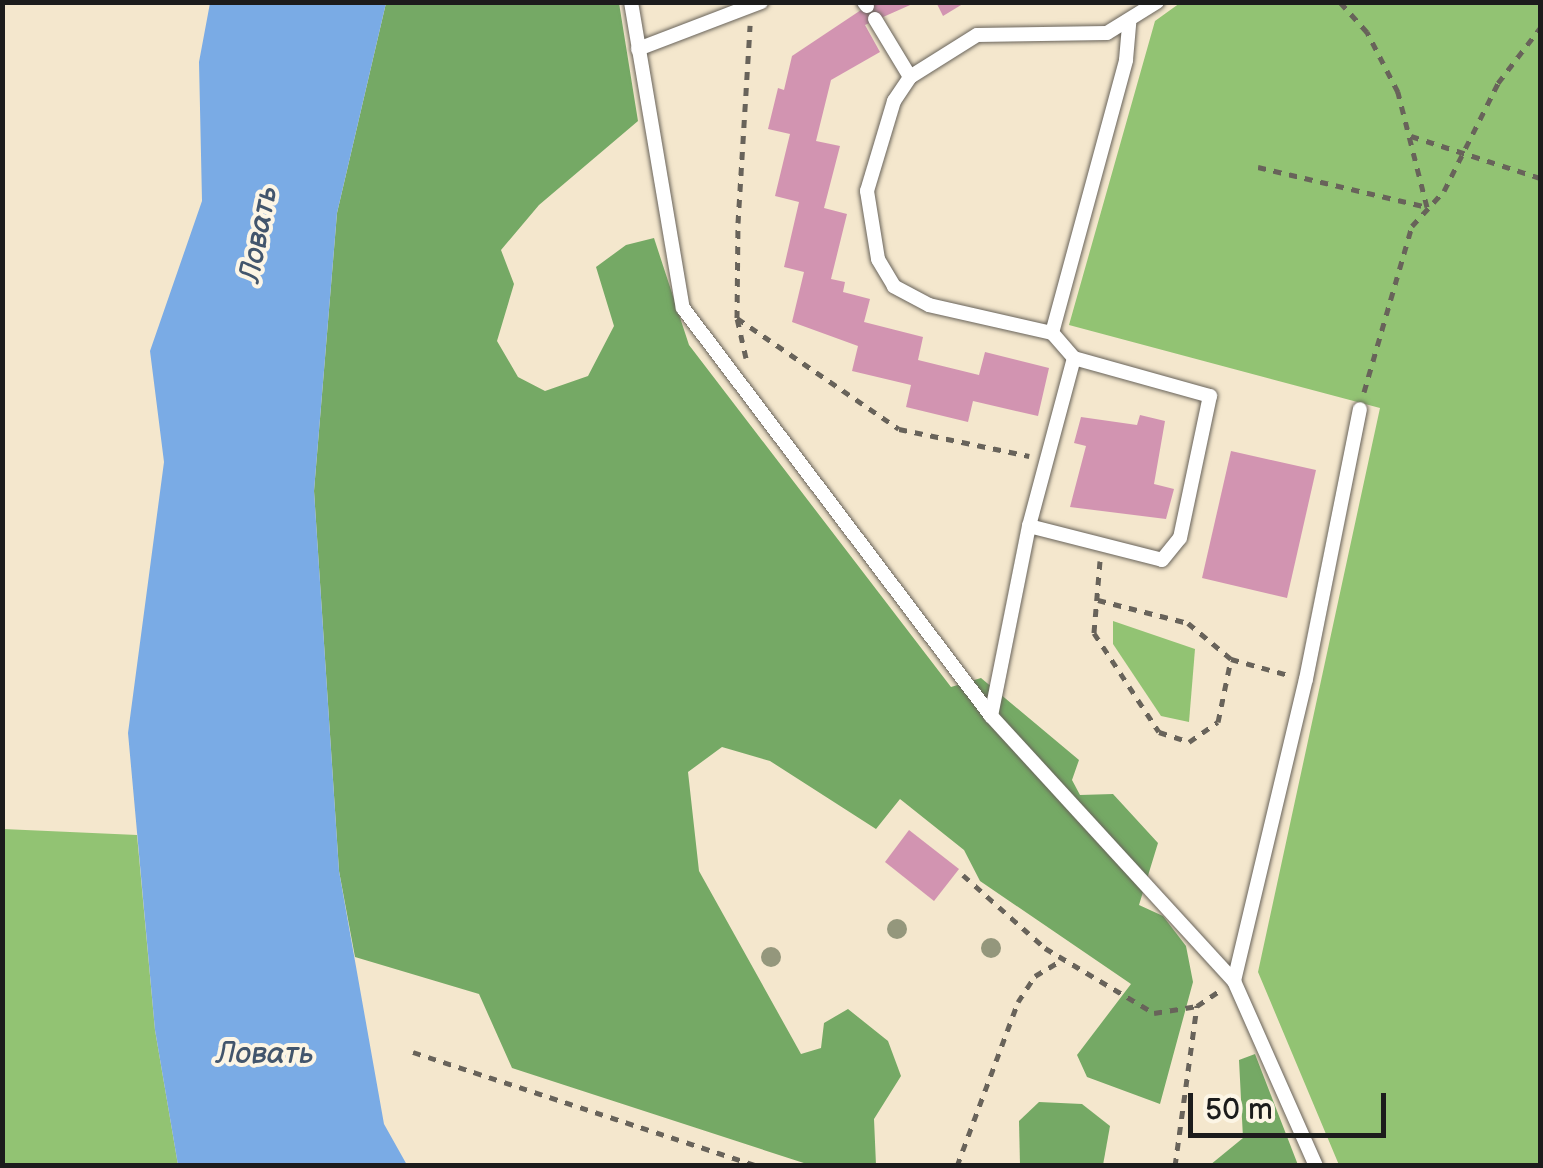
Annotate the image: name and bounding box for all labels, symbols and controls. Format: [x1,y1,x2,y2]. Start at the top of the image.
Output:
water label: Ловать [232,183,286,285]
water label: Ловать [216,1036,314,1072]
scale bar [1193,1073,1390,1135]
text: 50 m [1205,1092,1273,1128]

